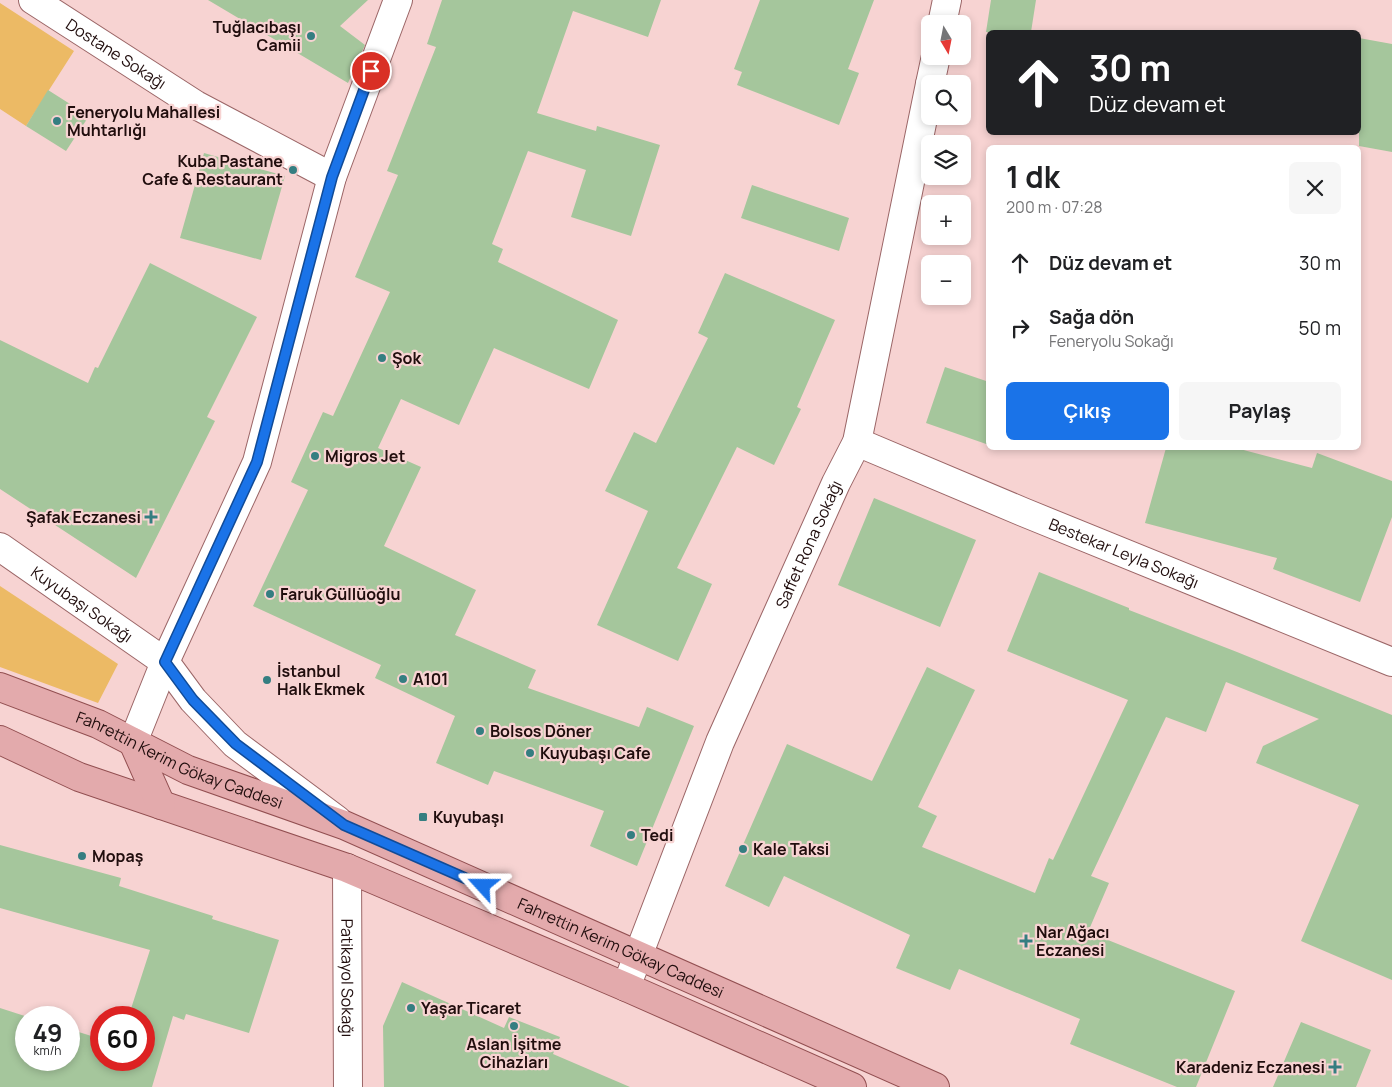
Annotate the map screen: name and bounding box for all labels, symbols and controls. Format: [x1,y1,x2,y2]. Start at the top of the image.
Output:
street label: Dostane Sokağı [62,13,171,94]
north arrow [921,15,971,65]
map controls [921,15,971,305]
place label: Tuğlacıbaşı Camii [213,16,301,56]
marker: Tuğlacıbaşı Camii [305,30,317,42]
text: 30 m [1089,44,1171,92]
pin [350,50,392,92]
icon: ahead [1006,50,1071,115]
icon: arrive [357,57,385,85]
button: search [921,75,971,125]
text: Düz devam et [1089,89,1226,119]
place label: Feneryolu Mahallesi Muhtarlığı [67,101,220,141]
marker: Feneryolu Mahallesi Muhtarlığı [51,115,63,127]
button: layers [921,135,971,185]
place label: Kuba Pastane Cafe & Restaurant [142,150,283,190]
text: 1 dk [1006,156,1060,197]
button: close [1289,162,1341,214]
marker: Kuba Pastane Cafe & Restaurant [287,164,299,176]
button: + [921,195,971,245]
text: 200 m · 07:28 [1006,196,1102,218]
icon: ahead [1006,249,1034,277]
text: Düz devam et [1049,250,1172,276]
text: 30 m [1299,250,1341,276]
button: − [921,255,971,305]
text: Sağa dön [1049,304,1134,330]
icon: right [1006,314,1034,342]
text: 50 m [1299,315,1341,341]
text: Feneryolu Sokağı [1049,330,1174,352]
place label: Şok [392,347,421,369]
marker: Şok [376,352,388,364]
button: Çıkış [1006,382,1169,440]
button: Paylaş [1179,382,1341,440]
place label: Migros Jet [325,445,405,467]
marker: Migros Jet [309,450,321,462]
street label: Saffet Rona Sokağı [770,476,847,612]
place label: Şafak Eczanesi [26,506,141,528]
marker: Şafak Eczanesi [145,511,157,523]
street label: Bestekar Leyla Sokağı [1046,513,1202,593]
street label: Kuyubaşı Sokağı [27,561,137,647]
place label: Faruk Güllüoğlu [280,583,400,605]
marker: Faruk Güllüoğlu [264,588,276,600]
place label: İstanbul Halk Ekmek [277,660,365,700]
place label: A101 [413,668,448,690]
marker: A101 [397,673,409,685]
marker: İstanbul Halk Ekmek [261,674,273,686]
street label: Fahrettin Kerim Gökay Caddesi [73,706,286,814]
place label: Bolsos Döner [490,720,592,742]
marker: Bolsos Döner [474,725,486,737]
place label: Kuyubaşı Cafe [540,742,651,764]
marker: Kuyubaşı Cafe [524,747,536,759]
place label: Kuyubaşı [433,806,504,828]
marker: Kuyubaşı [417,811,429,823]
place label: Tedi [641,824,673,846]
marker: Tedi [625,829,637,841]
place label: Kale Taksi [753,838,829,860]
marker: Kale Taksi [737,843,749,855]
place label: Mopaş [92,845,144,867]
marker: Mopaş [76,850,88,862]
position arrow [456,859,508,911]
street label: Fahrettin Kerim Gökay Caddesi [514,892,727,1003]
street label: Patikayol Sokağı [336,919,359,1037]
place label: Nar Ağacı Eczanesi [1036,921,1110,961]
marker: Nar Ağacı Eczanesi [1020,935,1032,947]
place label: Yaşar Ticaret [421,997,522,1019]
marker: Yaşar Ticaret [405,1002,417,1014]
speed limit sign: 60 [90,1006,155,1071]
text: 49 [32,1015,63,1050]
marker: Aslan İşitme Cihazları [508,1020,520,1032]
place label: Aslan İşitme Cihazları [467,1033,562,1073]
text: km/h [34,1042,61,1059]
place label: Karadeniz Eczanesi [1176,1056,1325,1078]
marker: Karadeniz Eczanesi [1329,1061,1341,1073]

